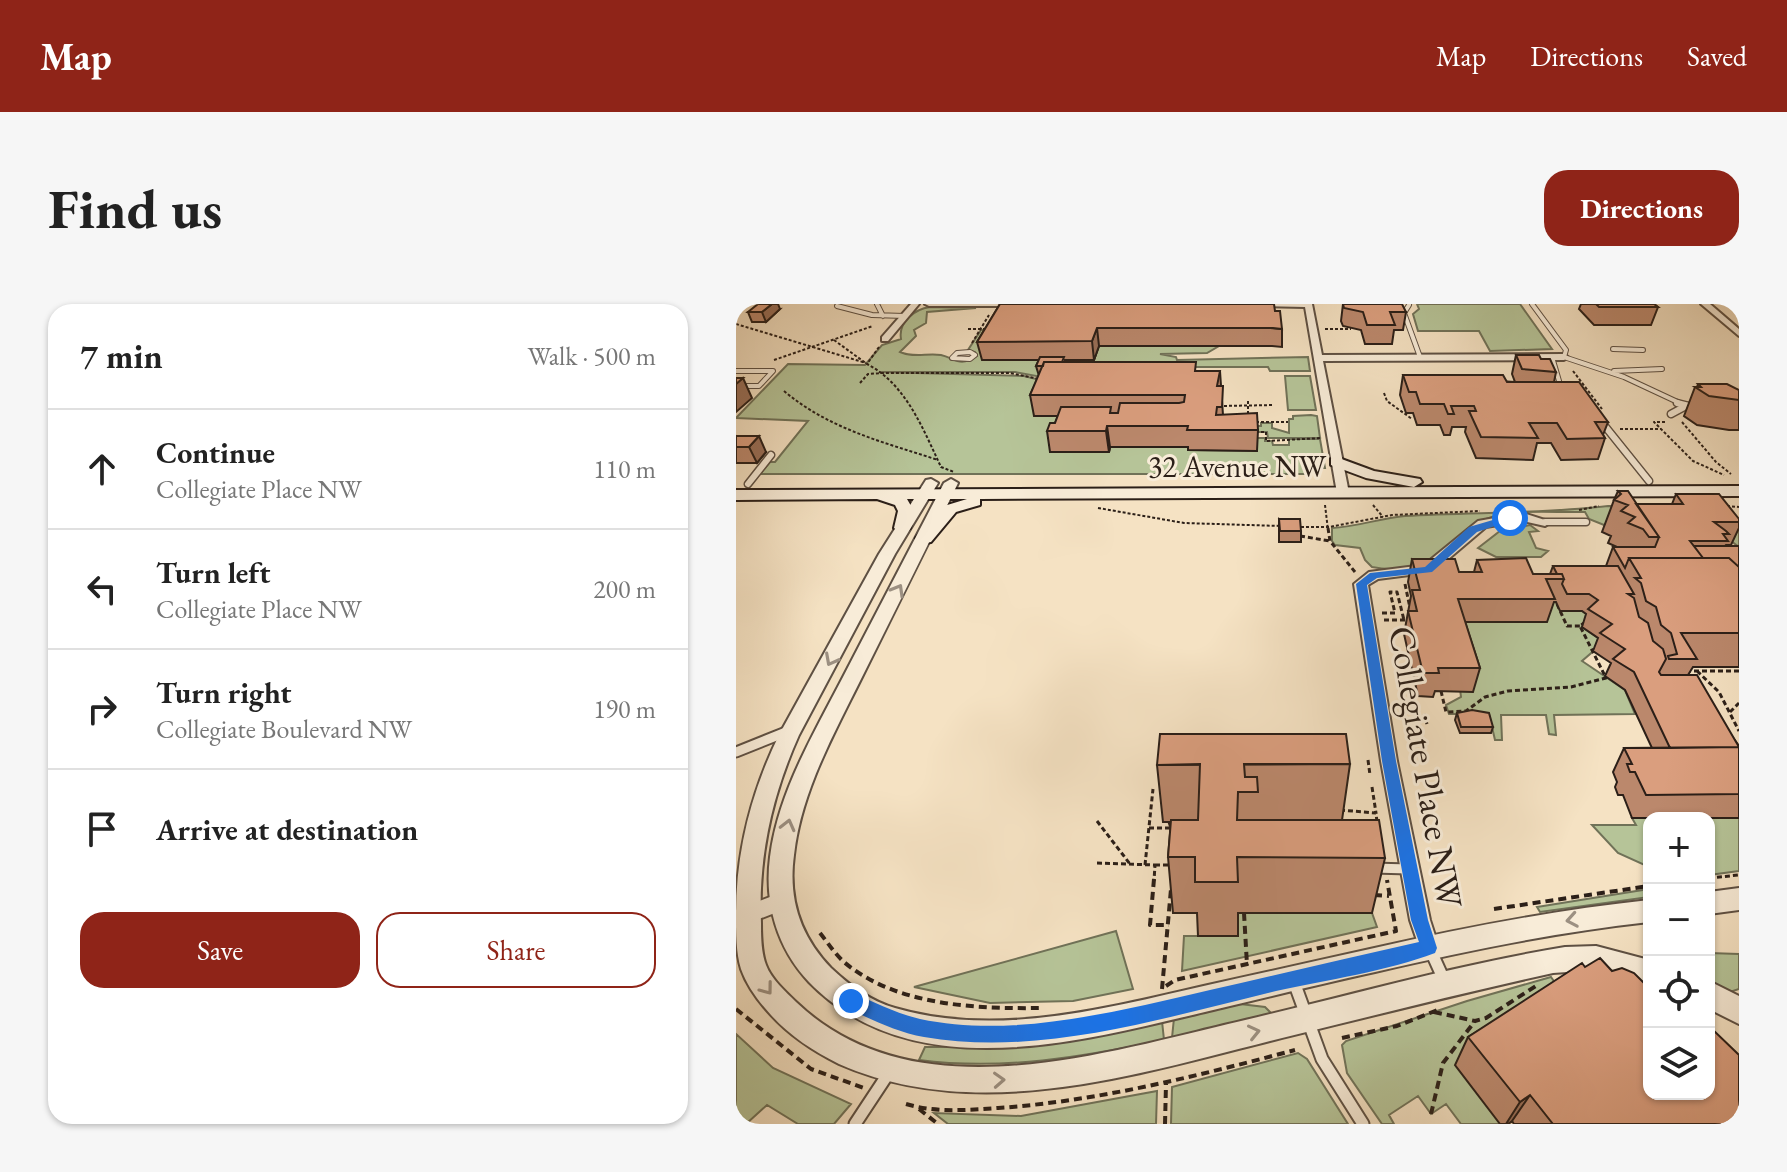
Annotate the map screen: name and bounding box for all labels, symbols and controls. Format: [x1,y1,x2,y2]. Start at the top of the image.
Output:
text: Map [40,32,112,81]
text: Map [1436,38,1486,74]
text: Directions [1530,38,1643,74]
text: Saved [1687,38,1747,74]
button: Directions [1544,170,1739,246]
text: Find us [48,172,222,245]
text: 7 min [80,334,163,378]
text: Walk · 500 m [528,339,656,373]
text: Continue [156,433,275,472]
icon: ahead [80,447,124,491]
street label: 32 Avenue NW [1148,447,1327,486]
text: 110 m [593,452,656,486]
text: Collegiate Place NW [156,472,362,506]
route start [1492,500,1528,536]
text: Turn left [156,553,270,592]
icon: left [80,567,124,611]
text: 200 m [593,572,656,606]
one-way arrow [888,584,904,599]
text: Collegiate Place NW [156,592,362,626]
street label: Collegiate Place NW [1378,623,1474,912]
one-way arrow [825,652,840,667]
text: Turn right [156,673,292,712]
icon: right [80,687,124,731]
text: 190 m [593,692,656,726]
text: Collegiate Boulevard NW [156,712,412,746]
icon: arrive [80,807,124,851]
text: Arrive at destination [156,810,418,849]
map controls [1643,812,1715,1100]
button: + [1643,812,1715,884]
one-way arrow [778,818,795,832]
button: − [1643,884,1715,956]
one-way arrow [1565,911,1578,928]
button: Save [80,912,360,988]
button: Share [376,912,656,988]
button: locate [1643,956,1715,1028]
one-way arrow [758,980,772,995]
route end [833,983,869,1019]
one-way arrow [1247,1024,1260,1041]
button: layers [1643,1028,1715,1100]
one-way arrow [993,1072,1006,1089]

